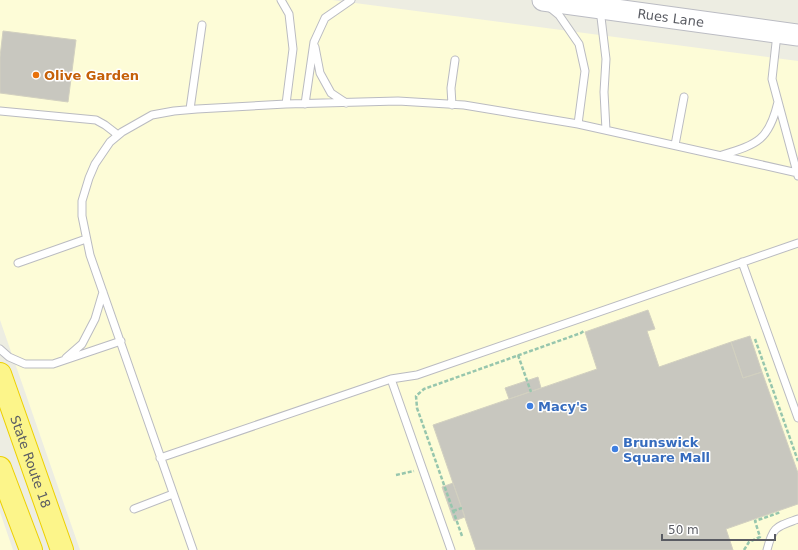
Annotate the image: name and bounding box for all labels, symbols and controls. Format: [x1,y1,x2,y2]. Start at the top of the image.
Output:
street label: Rues Lane [637,6,705,30]
place label: Olive Garden [44,68,139,83]
marker: Olive Garden [31,70,41,80]
place label: Macy's [538,399,588,414]
marker: Macy's [525,401,535,411]
street label: State Route 18 [8,413,54,510]
place label: Brunswick Square Mall [623,435,710,465]
marker: Brunswick Square Mall [610,444,620,454]
scale bar [662,516,775,542]
text: 50 m [668,523,699,537]

